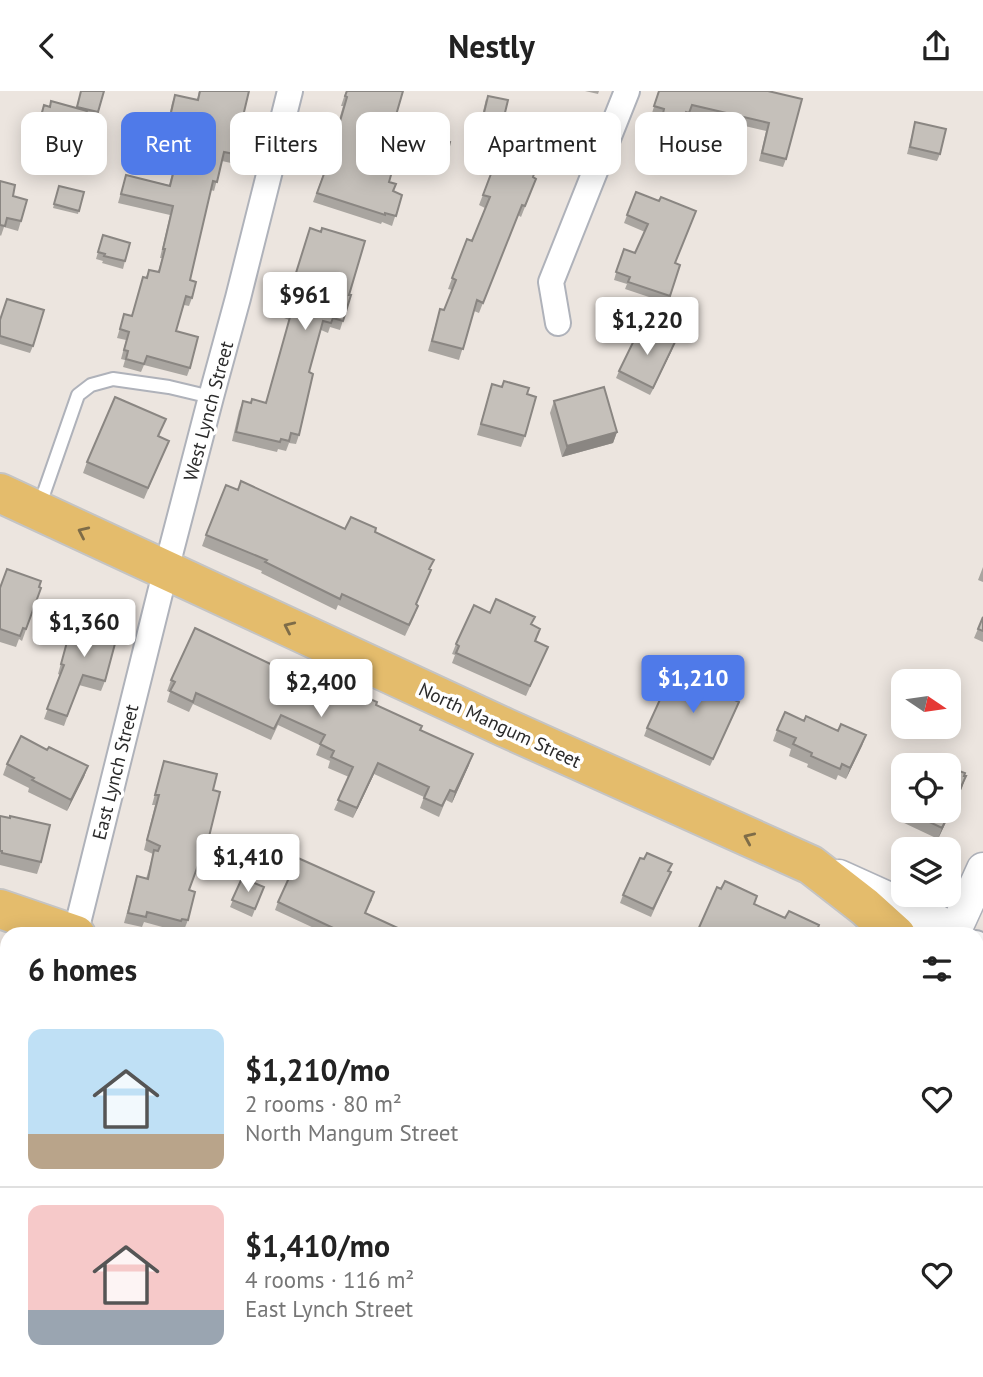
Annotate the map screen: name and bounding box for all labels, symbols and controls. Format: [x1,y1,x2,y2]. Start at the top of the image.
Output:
text: Nestly [448,25,535,67]
icon: back [28,27,66,65]
icon: share [917,27,955,65]
chip: Buy [21,112,107,175]
chip: Rent [121,112,216,175]
chip: Filters [230,112,342,175]
chip: New [356,112,450,175]
chip: Apartment [464,112,621,175]
chip: House [635,112,747,175]
pin: $961 [264,273,346,332]
text: $961 [279,280,331,309]
pin: $1,220 [590,297,704,357]
text: $1,220 [611,305,683,334]
street label: West Lynch Street [178,338,238,484]
one-way arrow [78,526,90,540]
pin: $1,360 [27,599,141,659]
text: $1,360 [48,607,120,636]
one-way arrow [284,621,296,635]
pin: $1,210 [636,655,750,715]
pin: $2,400 [264,659,378,719]
text: $1,210 [657,663,729,692]
text: $2,400 [285,667,357,696]
north arrow [891,669,961,739]
map controls [891,669,961,907]
street label: North Mangum Street [415,677,585,773]
street label: East Lynch Street [87,701,144,842]
button: locate [891,753,961,823]
one-way arrow [744,832,756,846]
pin: $1,410 [191,835,305,894]
button: layers [891,837,961,907]
text: $1,410 [212,842,284,871]
text: 6 homes [28,950,137,989]
icon: filters [918,950,956,988]
text: $1,210/mo [245,1050,390,1089]
icon: home [84,1057,168,1141]
icon: heart [918,1080,956,1118]
text: 2 rooms · 80 m² [245,1089,402,1118]
text: North Mangum Street [245,1118,458,1147]
text: $1,410/mo [245,1226,390,1265]
icon: home [84,1233,168,1317]
icon: heart [918,1256,956,1294]
text: 4 rooms · 116 m² [245,1265,414,1294]
text: East Lynch Street [245,1294,413,1323]

